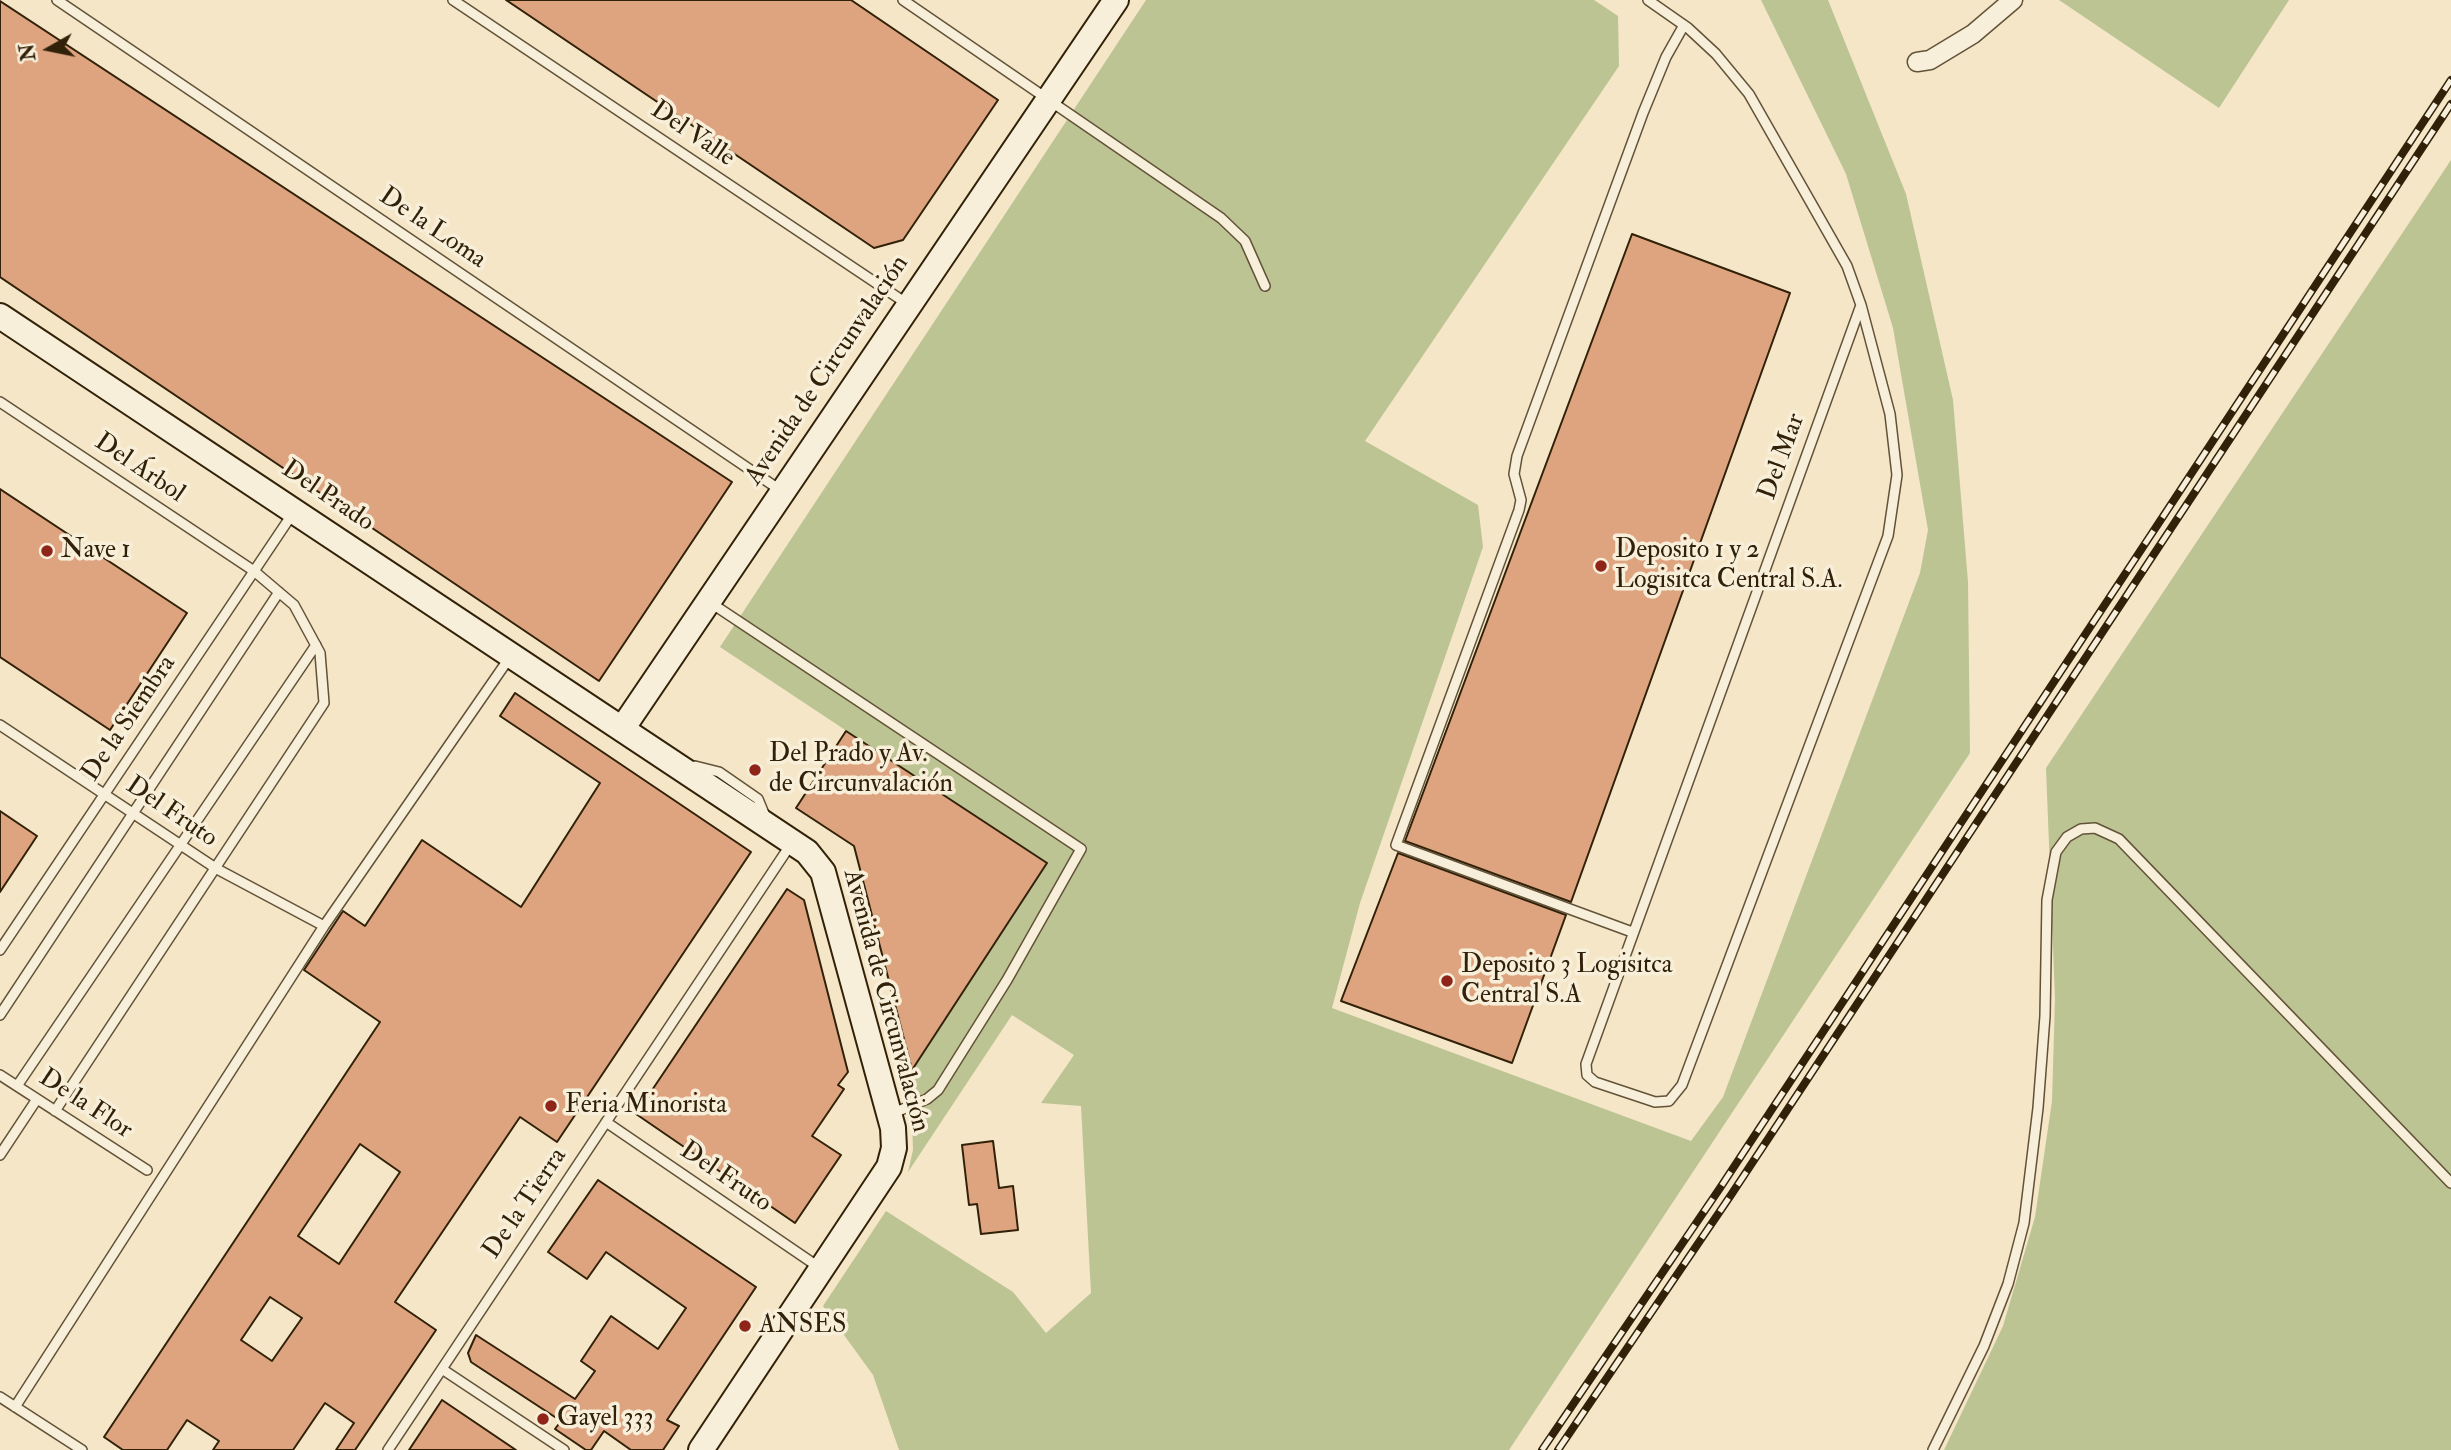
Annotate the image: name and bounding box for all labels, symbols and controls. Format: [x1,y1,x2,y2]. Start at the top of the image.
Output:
north arrow [14,14,84,84]
text: N [15,42,41,63]
street label: Del Valle [644,95,740,175]
street label: De la Loma [372,182,492,276]
street label: Avenida de Circunvalación [739,250,917,492]
street label: Del Mar [1753,410,1813,504]
street label: Del Árbol [88,427,190,511]
street label: Del Prado [275,455,379,539]
place label: Nave 1 [61,535,131,567]
place label: Deposito 1 y 2 Logisitca Central S.A. [1615,535,1843,596]
marker: Nave 1 [39,543,55,559]
marker: Deposito 1 y 2 Logisitca Central S.A. [1593,558,1609,574]
street label: De la Siembra [76,650,184,788]
place label: Del Prado y Av. de Circunvalación [769,739,953,800]
marker: Del Prado y Av. de Circunvalación [747,762,763,778]
street label: Del Fruto [119,771,223,855]
street label: Avenida de Circunvalación [835,866,935,1136]
place label: Deposito 3 Logisitca Central S.A [1461,950,1673,1012]
marker: Deposito 3 Logisitca Central S.A [1439,973,1455,989]
street label: De la Flor [32,1063,138,1147]
place label: Feria Minorista [565,1090,727,1122]
marker: Feria Minorista [543,1098,559,1114]
street label: Del Fruto [673,1136,777,1220]
street label: De la Tierra [478,1143,574,1265]
place label: ANSES [759,1310,846,1342]
marker: ANSES [737,1318,753,1334]
place label: Gayel 333 [557,1403,653,1435]
marker: Gayel 333 [535,1411,551,1427]

